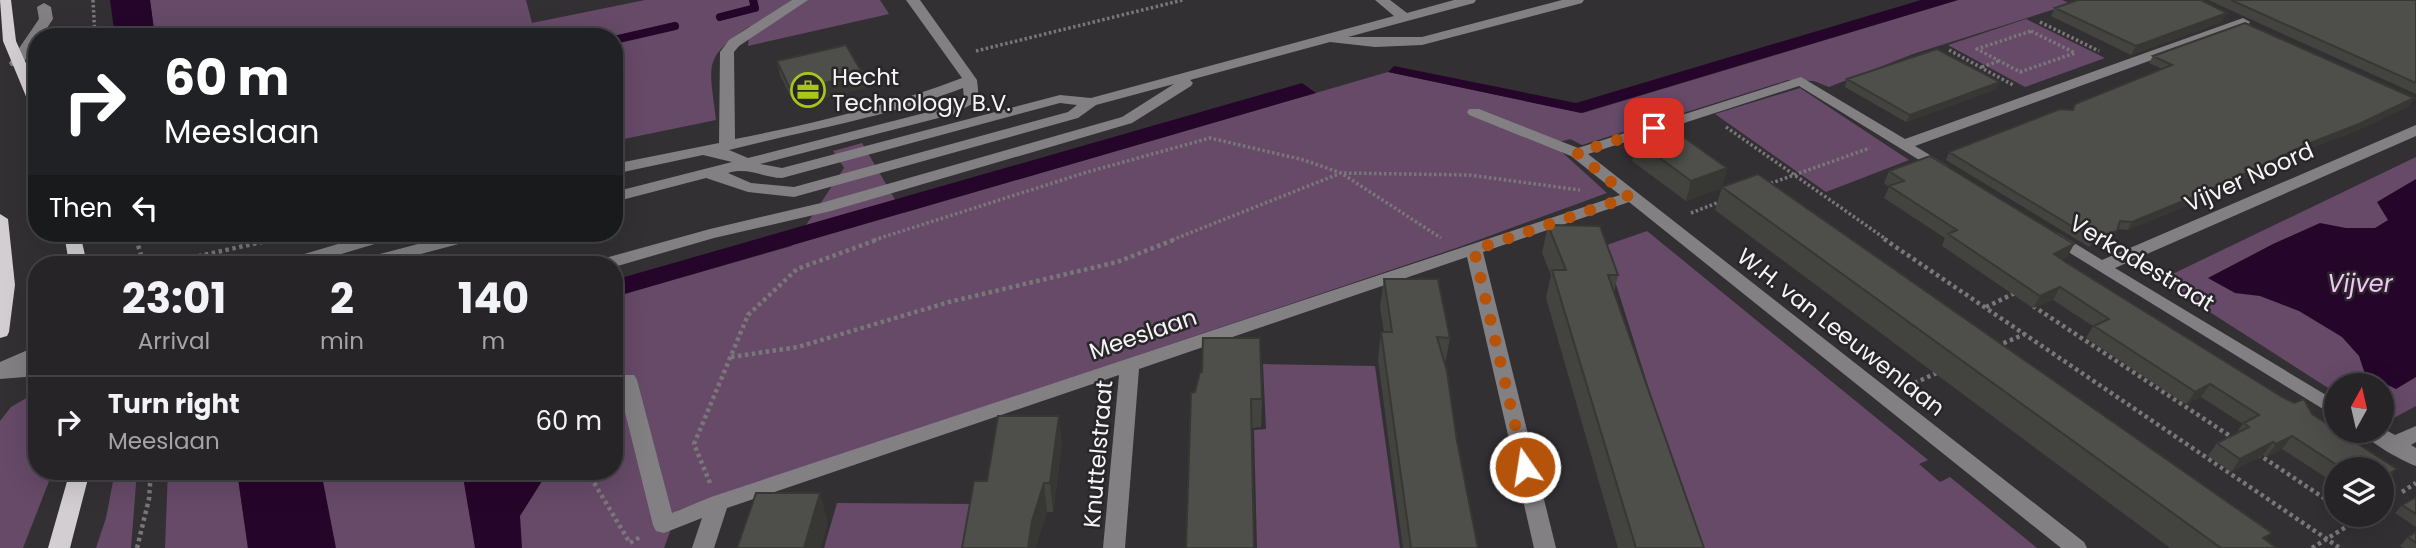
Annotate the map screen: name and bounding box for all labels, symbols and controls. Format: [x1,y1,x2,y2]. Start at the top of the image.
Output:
text: 60 m [164,44,289,112]
icon: right [49,56,140,147]
place label: Hecht Technology B.V. [832,61,1011,119]
office icon: Hecht Technology B.V. [789,71,827,109]
pin [1624,98,1684,158]
text: Meeslaan [164,109,320,154]
icon: arrive [1635,109,1673,147]
street label: Vijver Noord [2179,134,2319,220]
icon: left [126,189,164,227]
text: Then [49,190,112,226]
street label: Verkadestraat [2063,207,2221,319]
street label: W.H. van Leeuwenlaan [1730,241,1952,423]
water label: Vijver [2327,267,2394,300]
text: 23:01 [122,269,226,328]
text: 2 [330,269,354,328]
text: 140 [458,269,529,328]
street label: Meeslaan [1085,301,1201,367]
text: Arrival [138,325,210,357]
text: min [320,325,364,357]
text: m [482,325,505,357]
north arrow [2324,373,2394,443]
map controls [2324,373,2394,527]
street label: Knuttelstraat [1076,379,1120,529]
text: Turn right [108,386,240,422]
icon: right [49,403,87,441]
text: 60 m [535,403,602,439]
text: Meeslaan [108,425,220,457]
position arrow [1488,430,1562,504]
button: layers [2324,457,2394,527]

